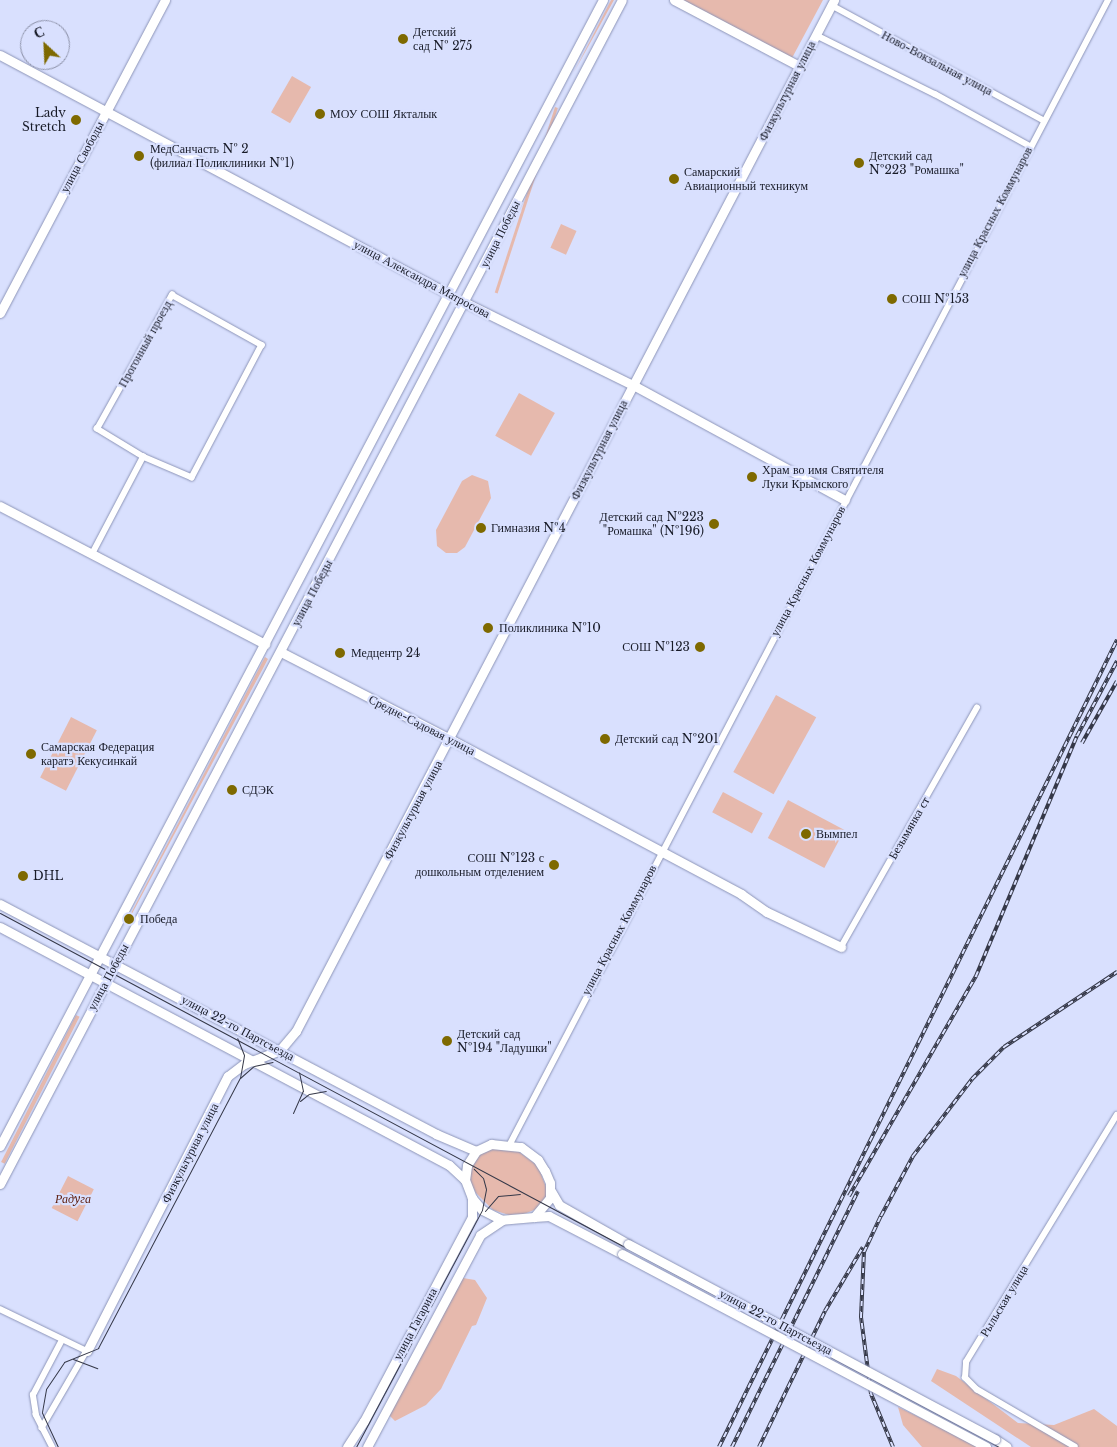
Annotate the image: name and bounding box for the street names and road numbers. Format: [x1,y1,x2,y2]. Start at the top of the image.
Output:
street label: Ново-Вокзальная улица [879,28,995,98]
street label: Физкультурная улица [756,39,818,143]
street label: улица Свободы [57,119,107,195]
street label: улица Красных Коммунаров [955,144,1035,280]
street label: улица Победы [477,198,523,270]
street label: улица Александра Матросова [351,237,493,321]
street label: Прогонный проезд [115,298,175,390]
street label: Физкультурная улица [568,398,630,502]
street label: улица Красных Коммунаров [768,503,848,639]
street label: улица Победы [289,557,335,629]
street label: Средне-Садовая улица [366,692,478,758]
street label: Физкультурная улица [381,758,445,862]
street label: Безымянка ст [885,794,933,862]
street label: улица Красных Коммунаров [579,862,659,998]
street label: улица Победы [85,941,131,1013]
street label: улица 22-го Партсъезда [179,992,297,1064]
street label: Физкультурная улица [159,1101,221,1205]
street label: Рыльская улица [977,1263,1031,1339]
street label: улица Гагарина [390,1286,440,1362]
street label: улица 22-го Партсъезда [717,1286,835,1358]

